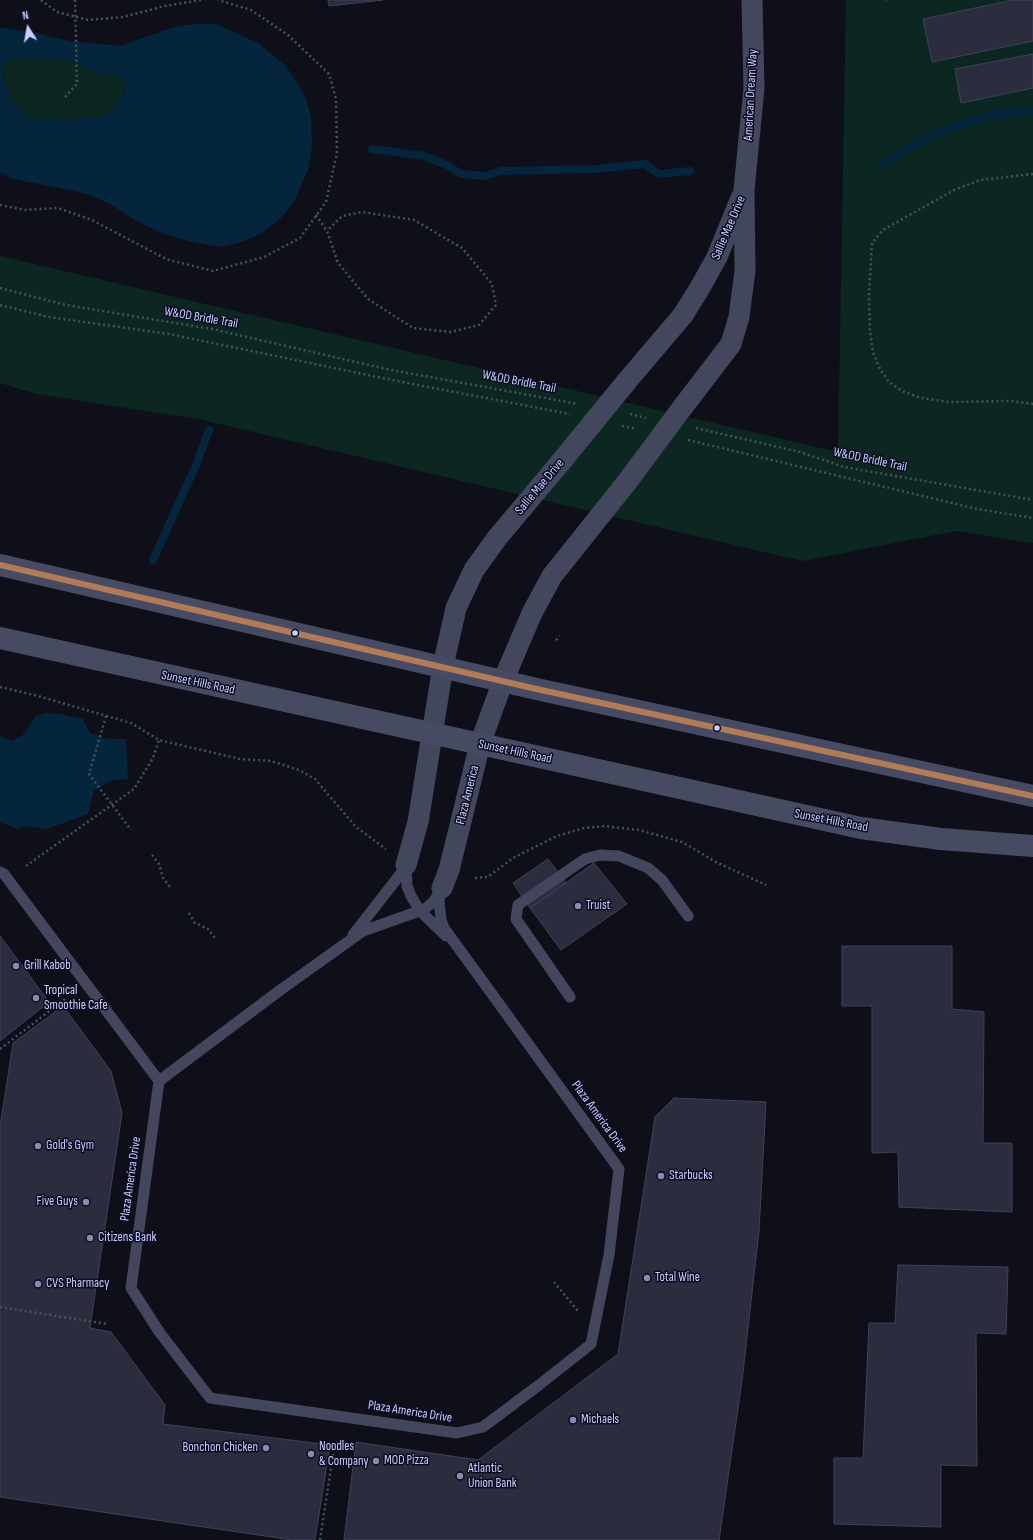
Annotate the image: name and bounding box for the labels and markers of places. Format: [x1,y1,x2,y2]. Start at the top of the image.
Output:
unlabelled marker [290,628,300,638]
unlabelled marker [712,723,722,733]
place label: Truist [586,898,611,914]
marker: Truist [573,901,583,911]
place label: Grill Kabob [24,958,71,974]
marker: Grill Kabob [11,961,21,971]
place label: Tropical Smoothie Cafe [44,983,108,1014]
marker: Tropical Smoothie Cafe [31,993,41,1003]
place label: Gold's Gym [46,1138,94,1154]
marker: Gold's Gym [33,1141,43,1151]
place label: Starbucks [669,1168,713,1184]
marker: Starbucks [656,1171,666,1181]
place label: Five Guys [37,1194,78,1210]
marker: Five Guys [81,1197,91,1207]
place label: Citizens Bank [98,1230,156,1246]
marker: Citizens Bank [85,1233,95,1243]
place label: Total Wine [655,1270,700,1286]
marker: Total Wine [642,1273,652,1283]
place label: CVS Pharmacy [46,1276,109,1292]
marker: CVS Pharmacy [33,1279,43,1289]
place label: Michaels [581,1412,619,1428]
marker: Michaels [568,1415,578,1425]
place label: Noodles & Company [319,1439,368,1470]
place label: Bonchon Chicken [182,1440,258,1456]
marker: Bonchon Chicken [261,1443,271,1453]
marker: Noodles & Company [306,1449,316,1459]
place label: MOD Pizza [384,1453,429,1469]
marker: MOD Pizza [371,1456,381,1466]
place label: Atlantic Union Bank [468,1461,517,1492]
marker: Atlantic Union Bank [455,1471,465,1481]

